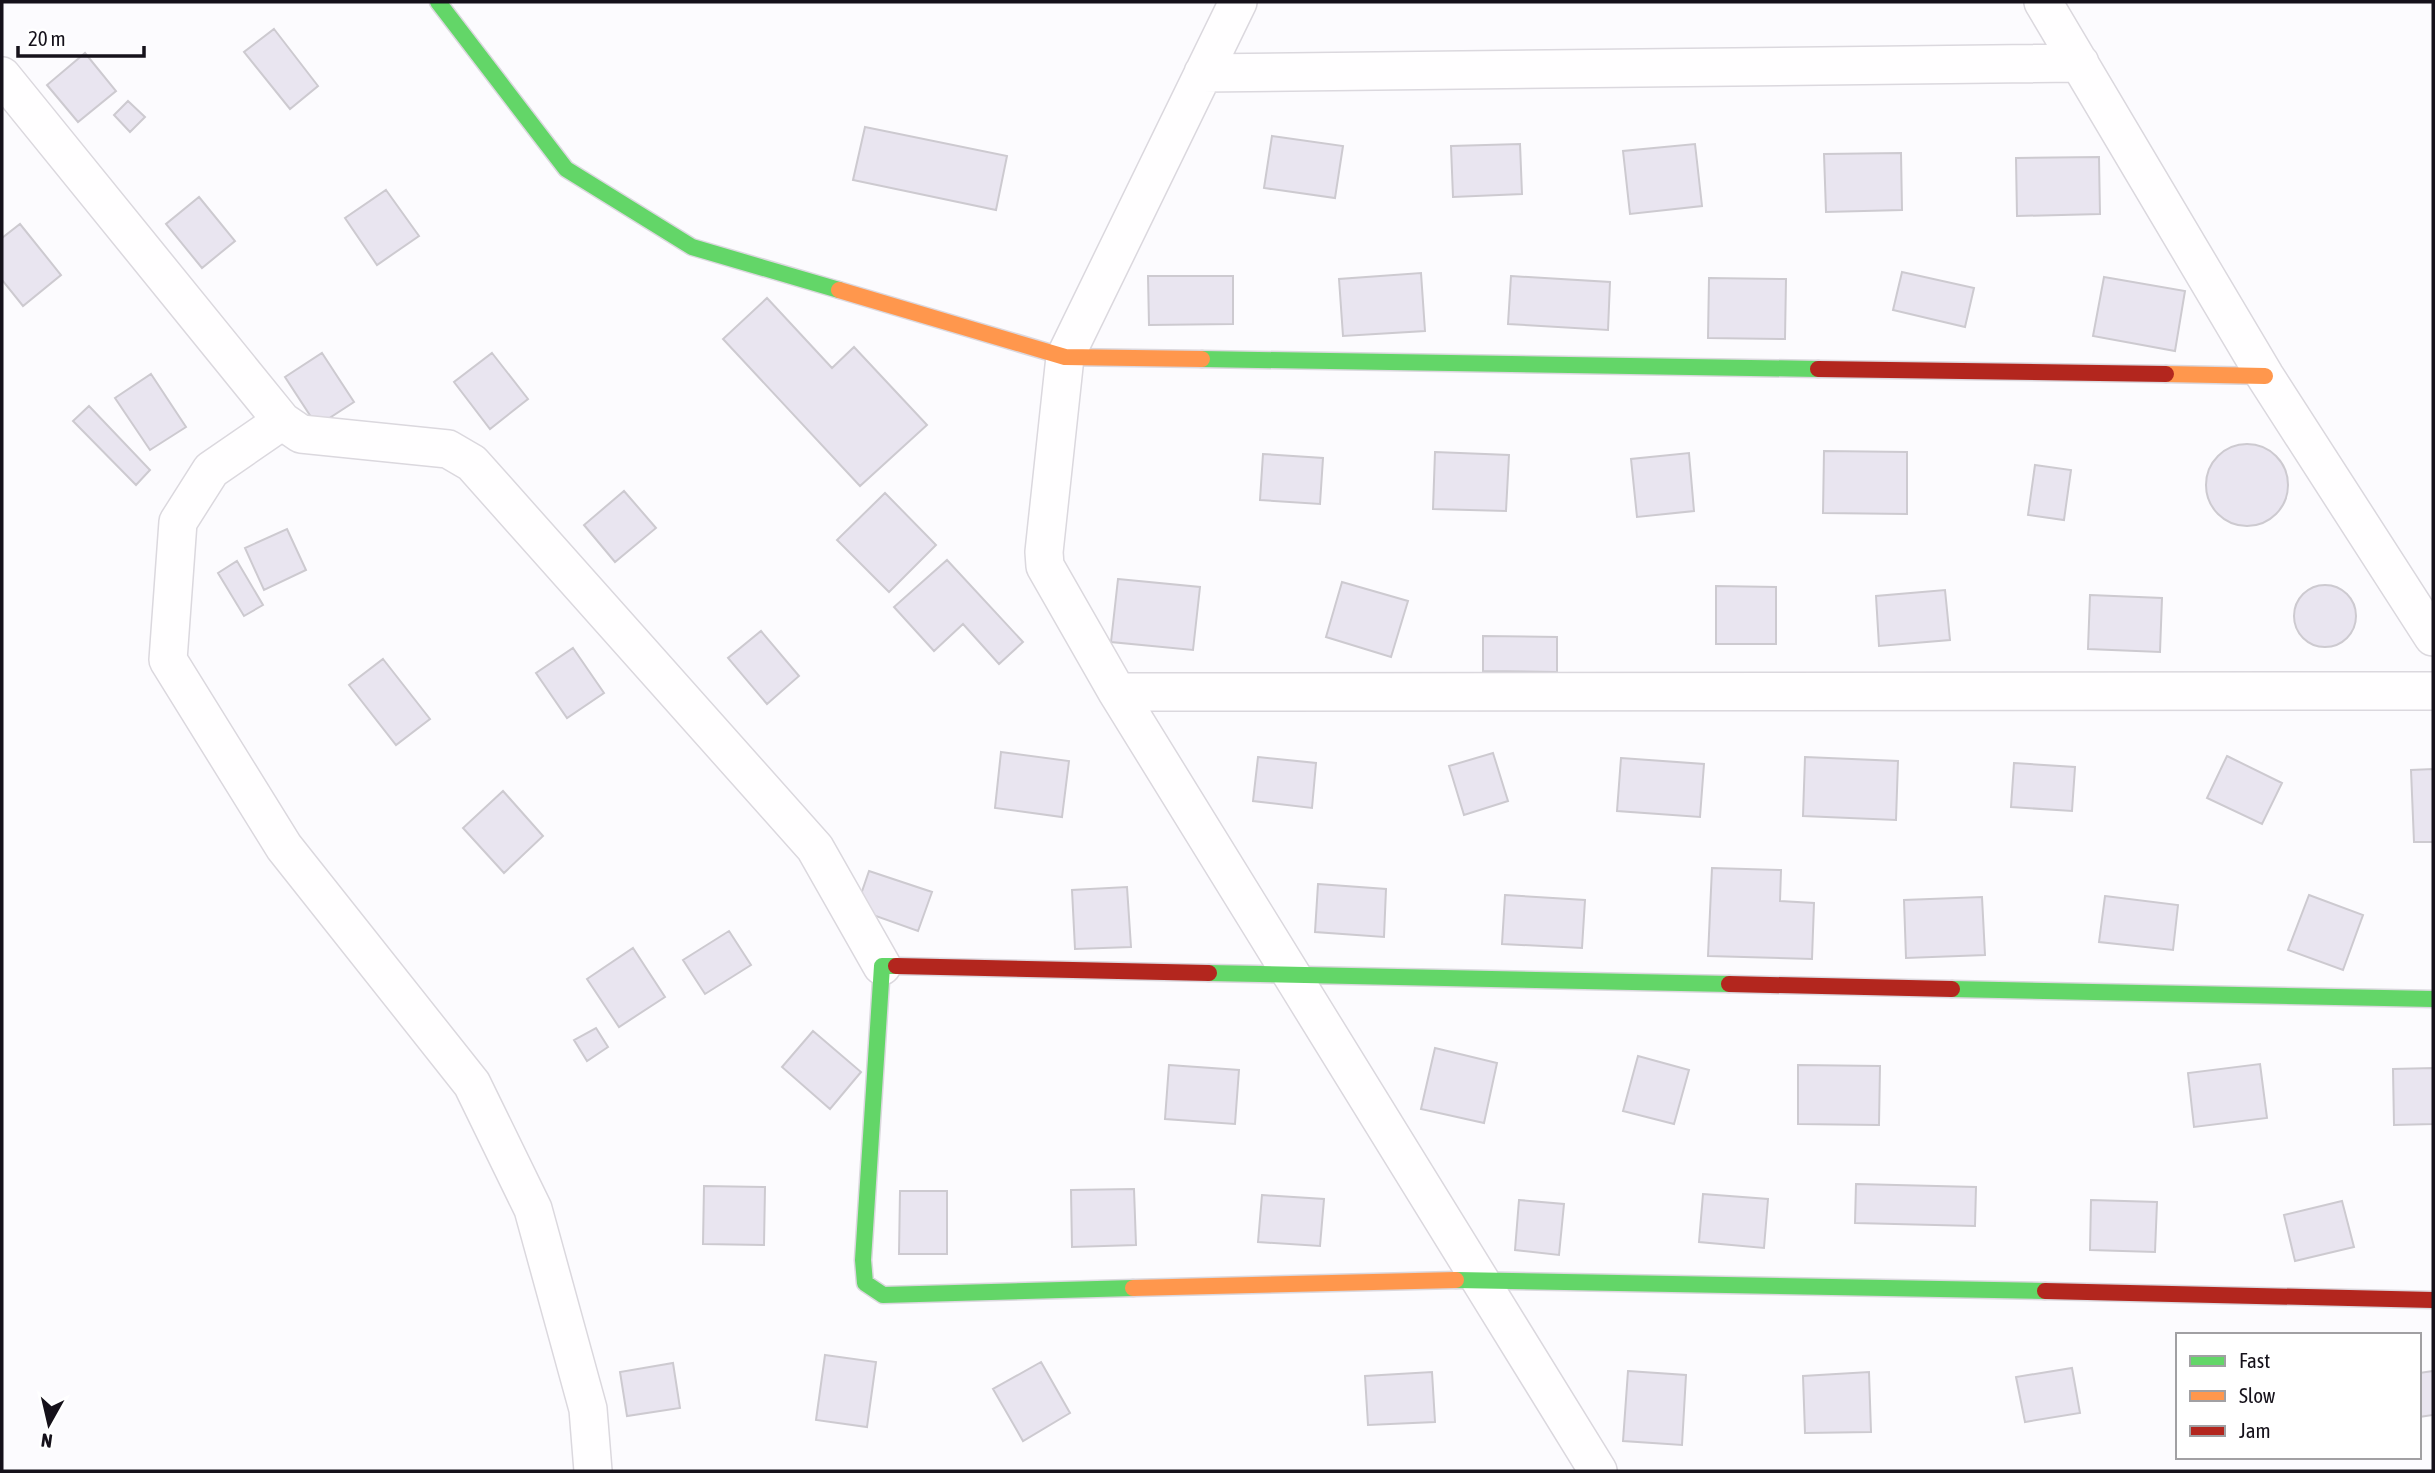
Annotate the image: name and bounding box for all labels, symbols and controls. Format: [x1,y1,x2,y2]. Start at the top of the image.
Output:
scale bar [18,14,144,58]
text: 20 m [28,26,66,50]
legend [2176,1333,2421,1459]
text: Fast [2239,1348,2270,1372]
text: Slow [2239,1383,2276,1407]
north arrow [14,1389,84,1459]
text: Jam [2239,1418,2271,1442]
text: N [40,1429,54,1453]

